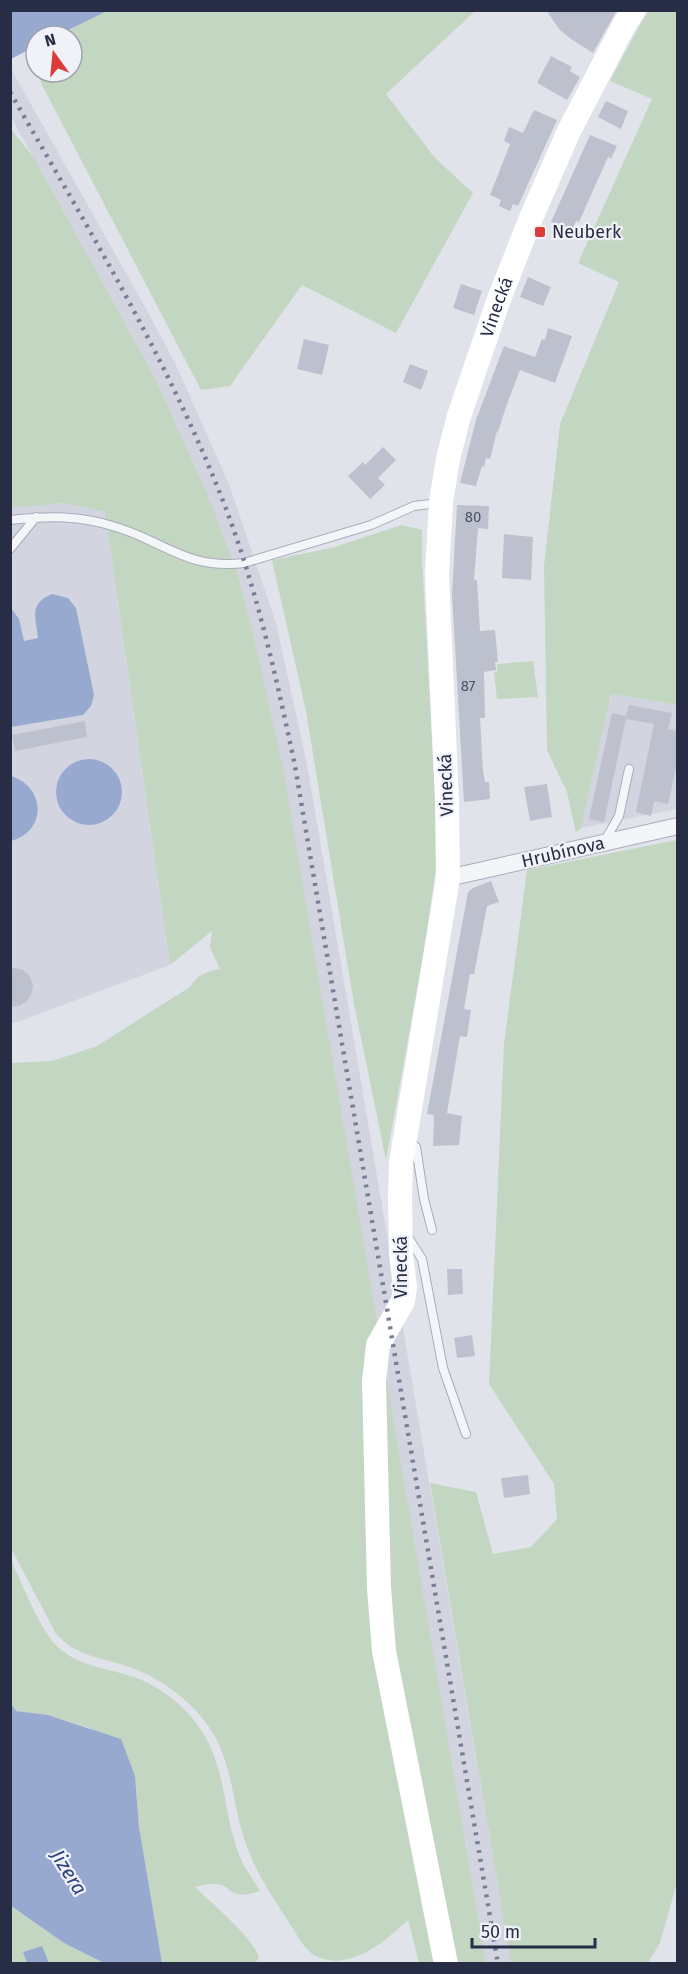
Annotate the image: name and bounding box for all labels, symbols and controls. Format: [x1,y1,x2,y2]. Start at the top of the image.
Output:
north arrow [24,24,84,84]
text: N [43,29,58,51]
place label: Neuberk [552,221,622,243]
marker: Neuberk [533,225,547,239]
street label: Vinecká [476,274,518,340]
house number: 80 [465,508,481,526]
house number: 87 [461,677,476,695]
street label: Vinecká [434,753,458,817]
street label: Hrubínova [519,832,607,872]
street label: Vinecká [390,1236,412,1298]
water label: Jizera [45,1844,92,1899]
scale bar [472,1911,595,1949]
text: 50 m [481,1921,520,1943]

